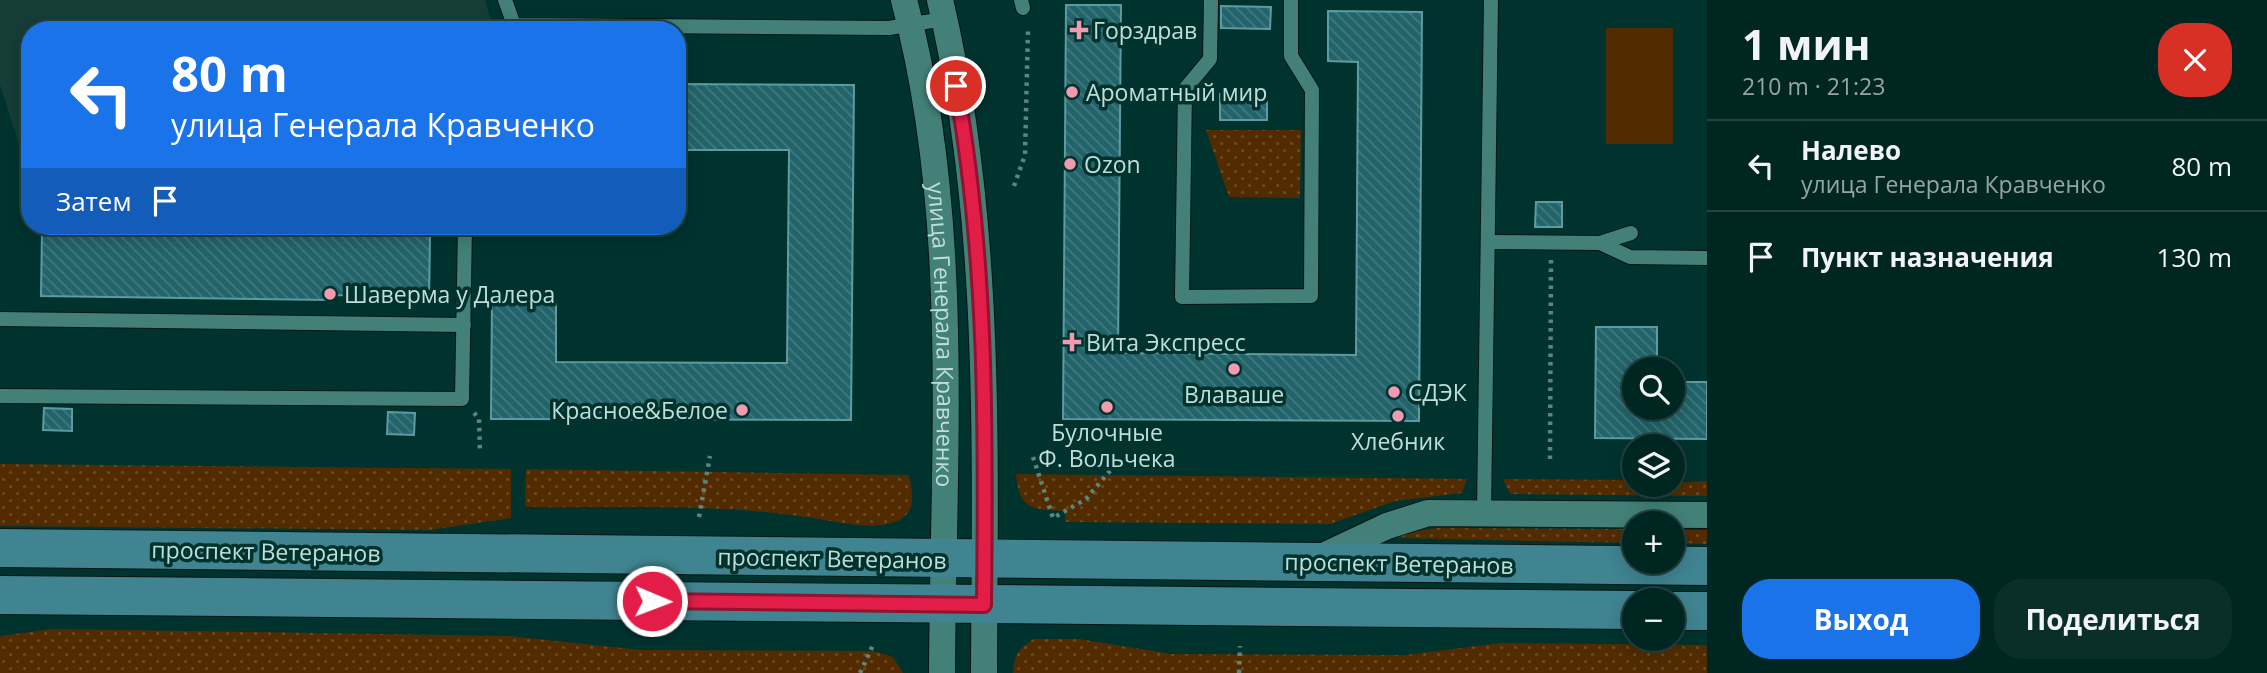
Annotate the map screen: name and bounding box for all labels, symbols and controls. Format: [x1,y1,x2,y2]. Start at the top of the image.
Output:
place label: Горздрав [1093,14,1197,46]
text: 1 мин [1742,15,1870,72]
marker: Горздрав [1071,22,1087,38]
button: close [2158,23,2232,97]
text: 80 m [171,40,288,106]
icon: left [56,49,147,140]
pin [926,56,986,116]
icon: arrive [937,67,975,105]
text: 210 m · 21:23 [1742,70,1885,102]
place label: Ароматный мир [1086,76,1267,108]
marker: Ароматный мир [1064,84,1080,100]
text: улица Генерала Кравченко [171,103,595,146]
text: Налево [1801,132,1901,168]
icon: left [1742,147,1780,185]
place label: Ozon [1084,148,1141,180]
text: 80 m [2171,148,2232,184]
marker: Ozon [1062,156,1078,172]
text: улица Генерала Кравченко [1801,168,2106,200]
street label: улица Генерала Кравченко [920,181,962,487]
icon: arrive [146,182,184,220]
text: Затем [56,183,132,219]
icon: arrive [1742,238,1780,276]
text: Пункт назначения [1801,239,2054,275]
text: 130 m [2157,239,2232,275]
place label: Шаверма у Далера [344,278,555,310]
marker: Шаверма у Далера [322,286,338,302]
place label: Вита Экспресс [1086,326,1246,358]
marker: Вита Экспресс [1064,334,1080,350]
map controls [1622,357,1685,651]
button: search [1622,357,1685,420]
marker: Влаваше [1226,361,1242,377]
place label: СДЭК [1408,376,1468,408]
place label: Влаваше [1184,378,1284,410]
marker: СДЭК [1386,384,1402,400]
place label: Красное&Белое [551,394,728,426]
marker: Булочные Ф. Вольчека [1099,399,1115,415]
marker: Красное&Белое [734,402,750,418]
marker: Хлебник [1390,408,1406,424]
place label: Булочные Ф. Вольчека [1038,416,1176,474]
place label: Хлебник [1351,425,1445,457]
button: layers [1622,434,1685,497]
button: + [1622,511,1685,574]
street label: проспект Ветеранов [151,533,381,569]
street label: проспект Ветеранов [717,540,947,576]
street label: проспект Ветеранов [1284,545,1514,581]
position arrow [615,564,689,638]
button: Выход [1742,579,1980,659]
button: Поделиться [1994,579,2232,659]
button: − [1622,588,1685,651]

